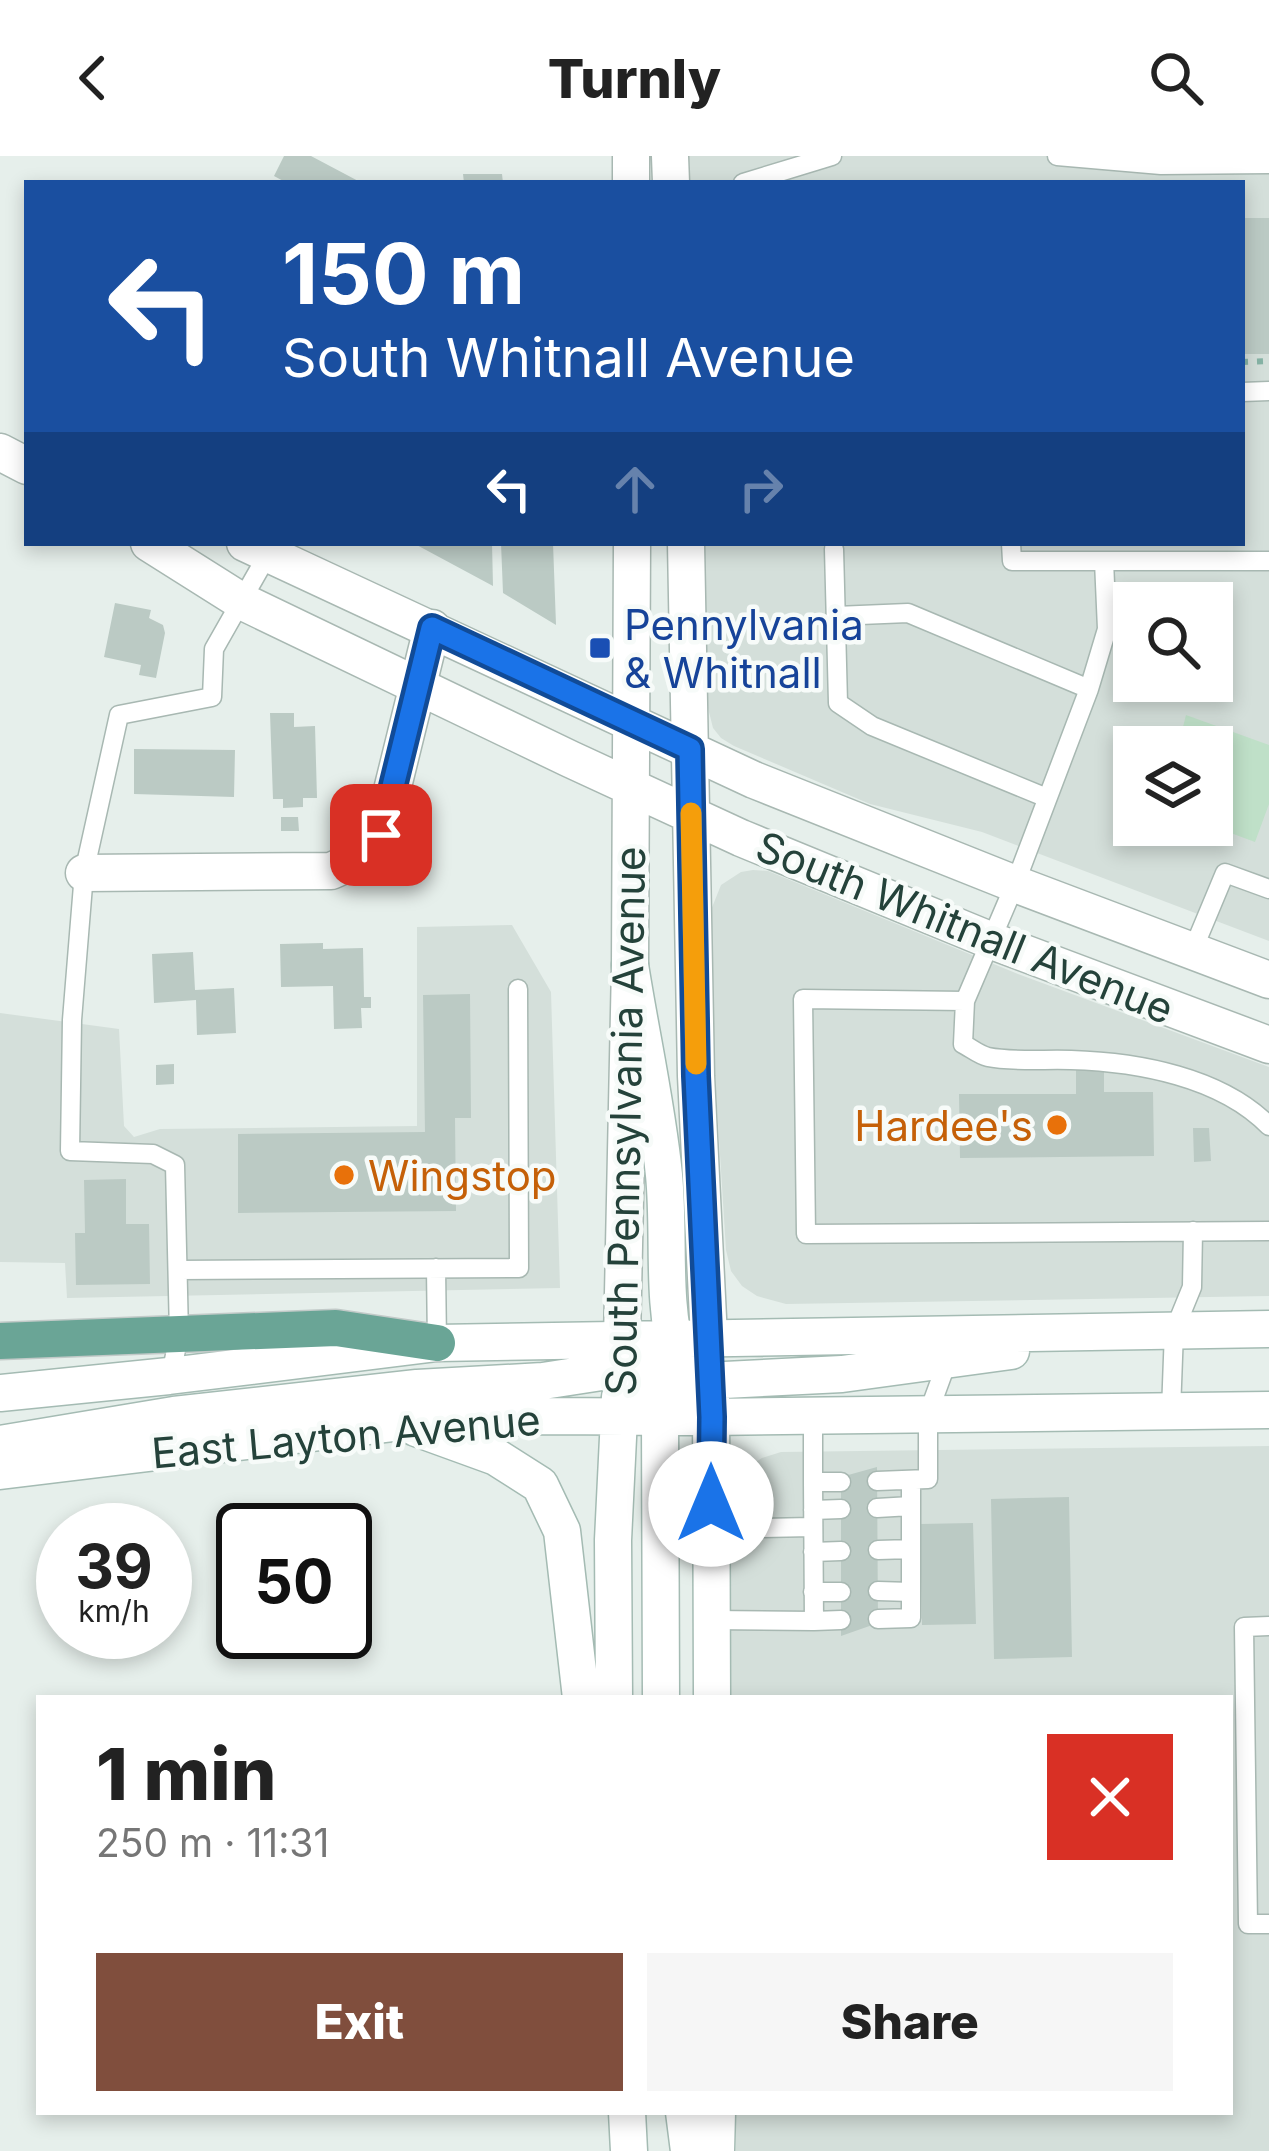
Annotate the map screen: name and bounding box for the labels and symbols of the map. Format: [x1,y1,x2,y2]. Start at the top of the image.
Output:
place label: Pennylvania & Whitnall [624,599,864,698]
marker: Pennylvania & Whitnall [587,635,613,661]
pin [330,784,432,886]
street label: South Whitnall Avenue [749,820,1181,1034]
street label: South Pennsylvania Avenue [595,846,655,1396]
place label: Hardee's [854,1100,1033,1151]
marker: Hardee's [1044,1112,1070,1138]
place label: Wingstop [368,1150,557,1201]
marker: Wingstop [331,1162,357,1188]
street label: East Layton Avenue [149,1394,543,1478]
position arrow [648,1441,774,1567]
speed limit sign: 50 [216,1503,372,1659]

